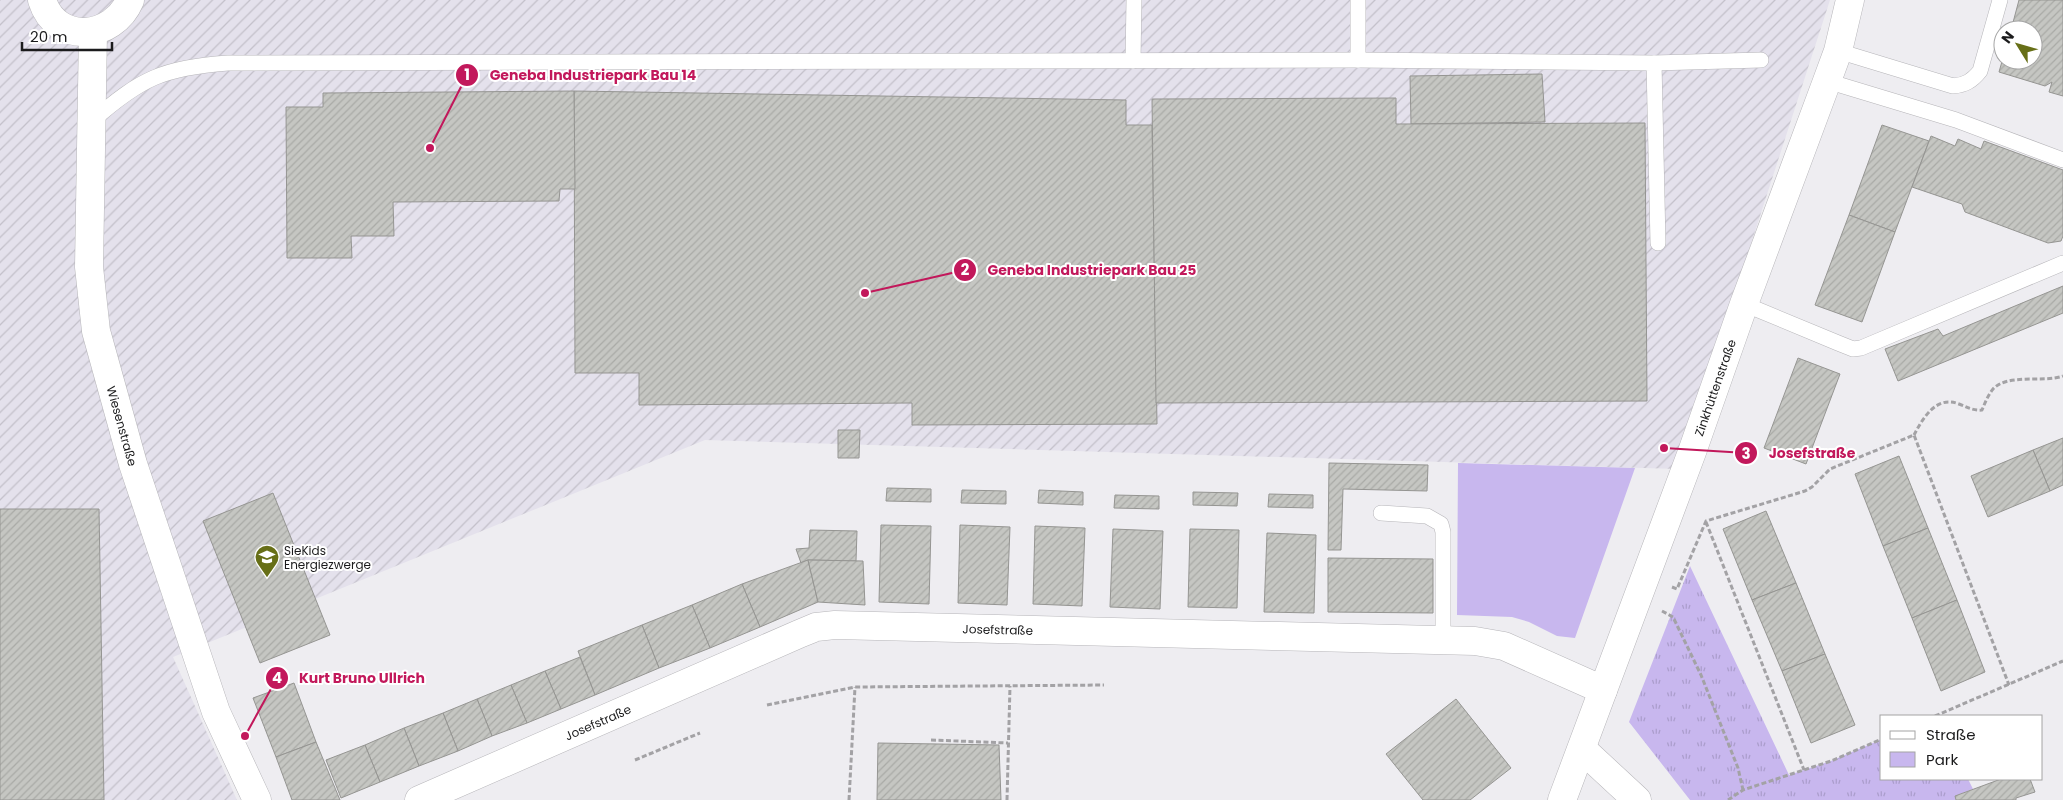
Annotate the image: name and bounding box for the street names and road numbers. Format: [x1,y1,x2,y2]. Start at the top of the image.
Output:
street label: Zinkhüttenstraße [1690,337,1740,438]
street label: Wiesenstraße [103,384,142,468]
street label: Josefstraße [962,620,1033,638]
street label: Josefstraße [562,700,633,744]

